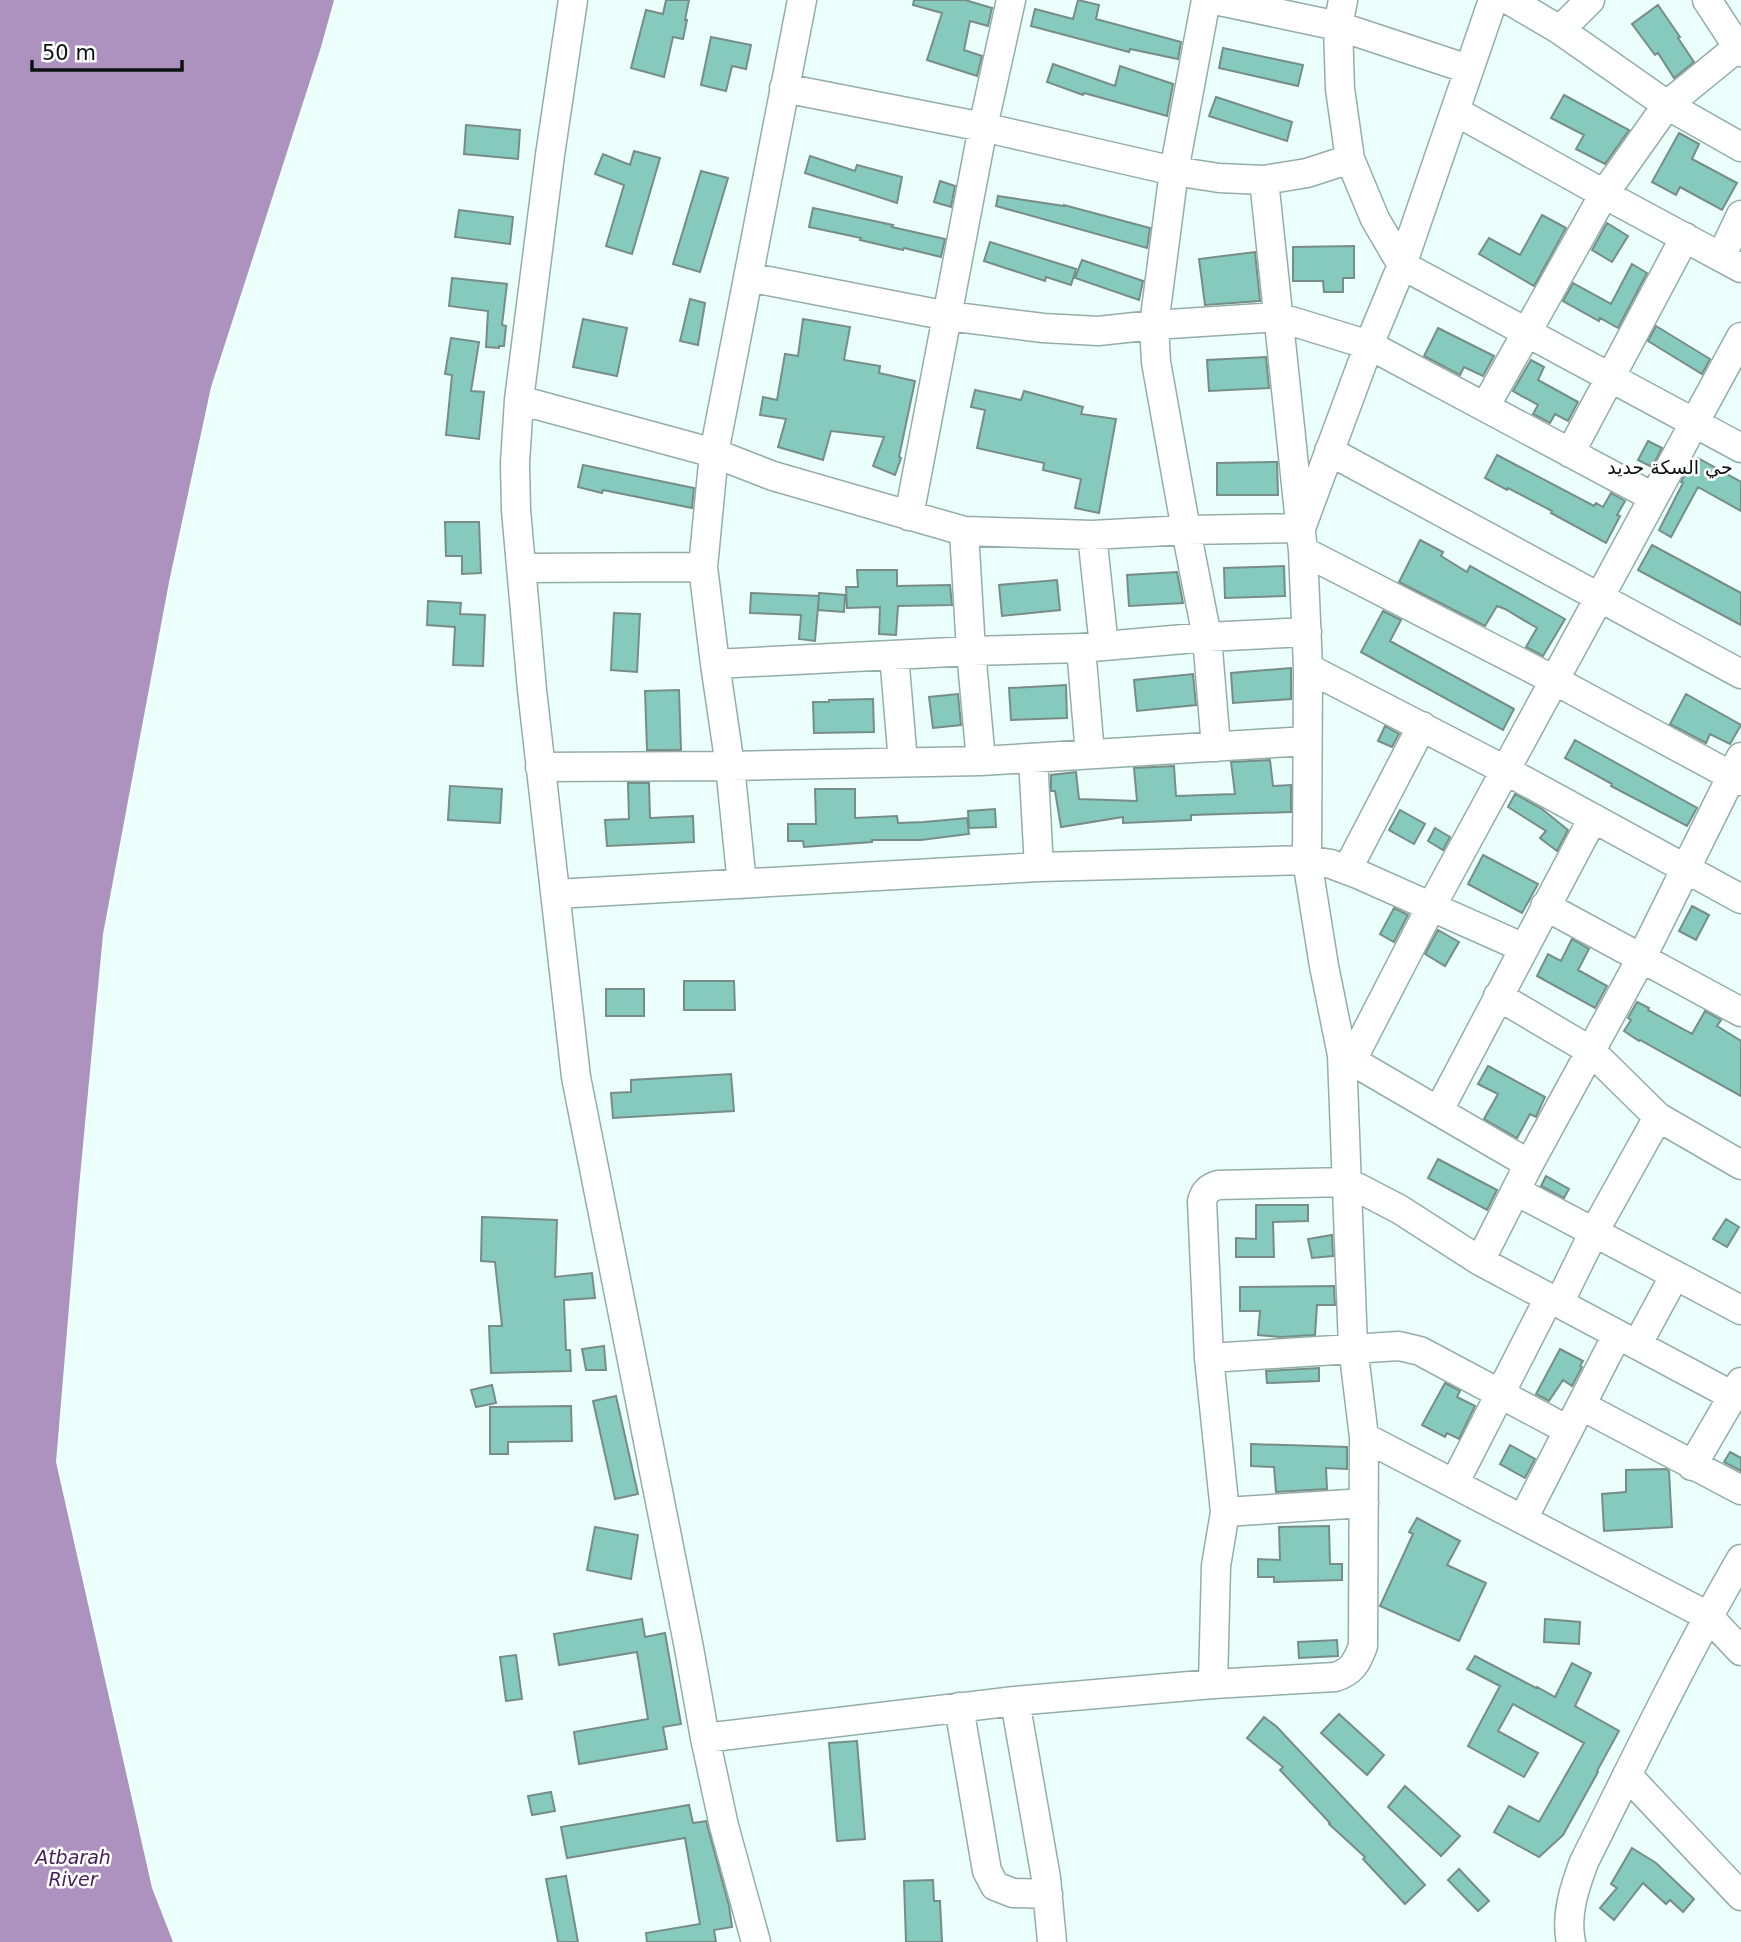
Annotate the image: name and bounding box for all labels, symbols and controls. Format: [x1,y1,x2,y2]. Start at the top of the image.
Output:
scale bar [32,28,182,72]
text: 50 m [42,41,96,65]
district label: حي السكة حديد [1607,456,1733,479]
water label: Atbarah River [33,1846,111,1890]

